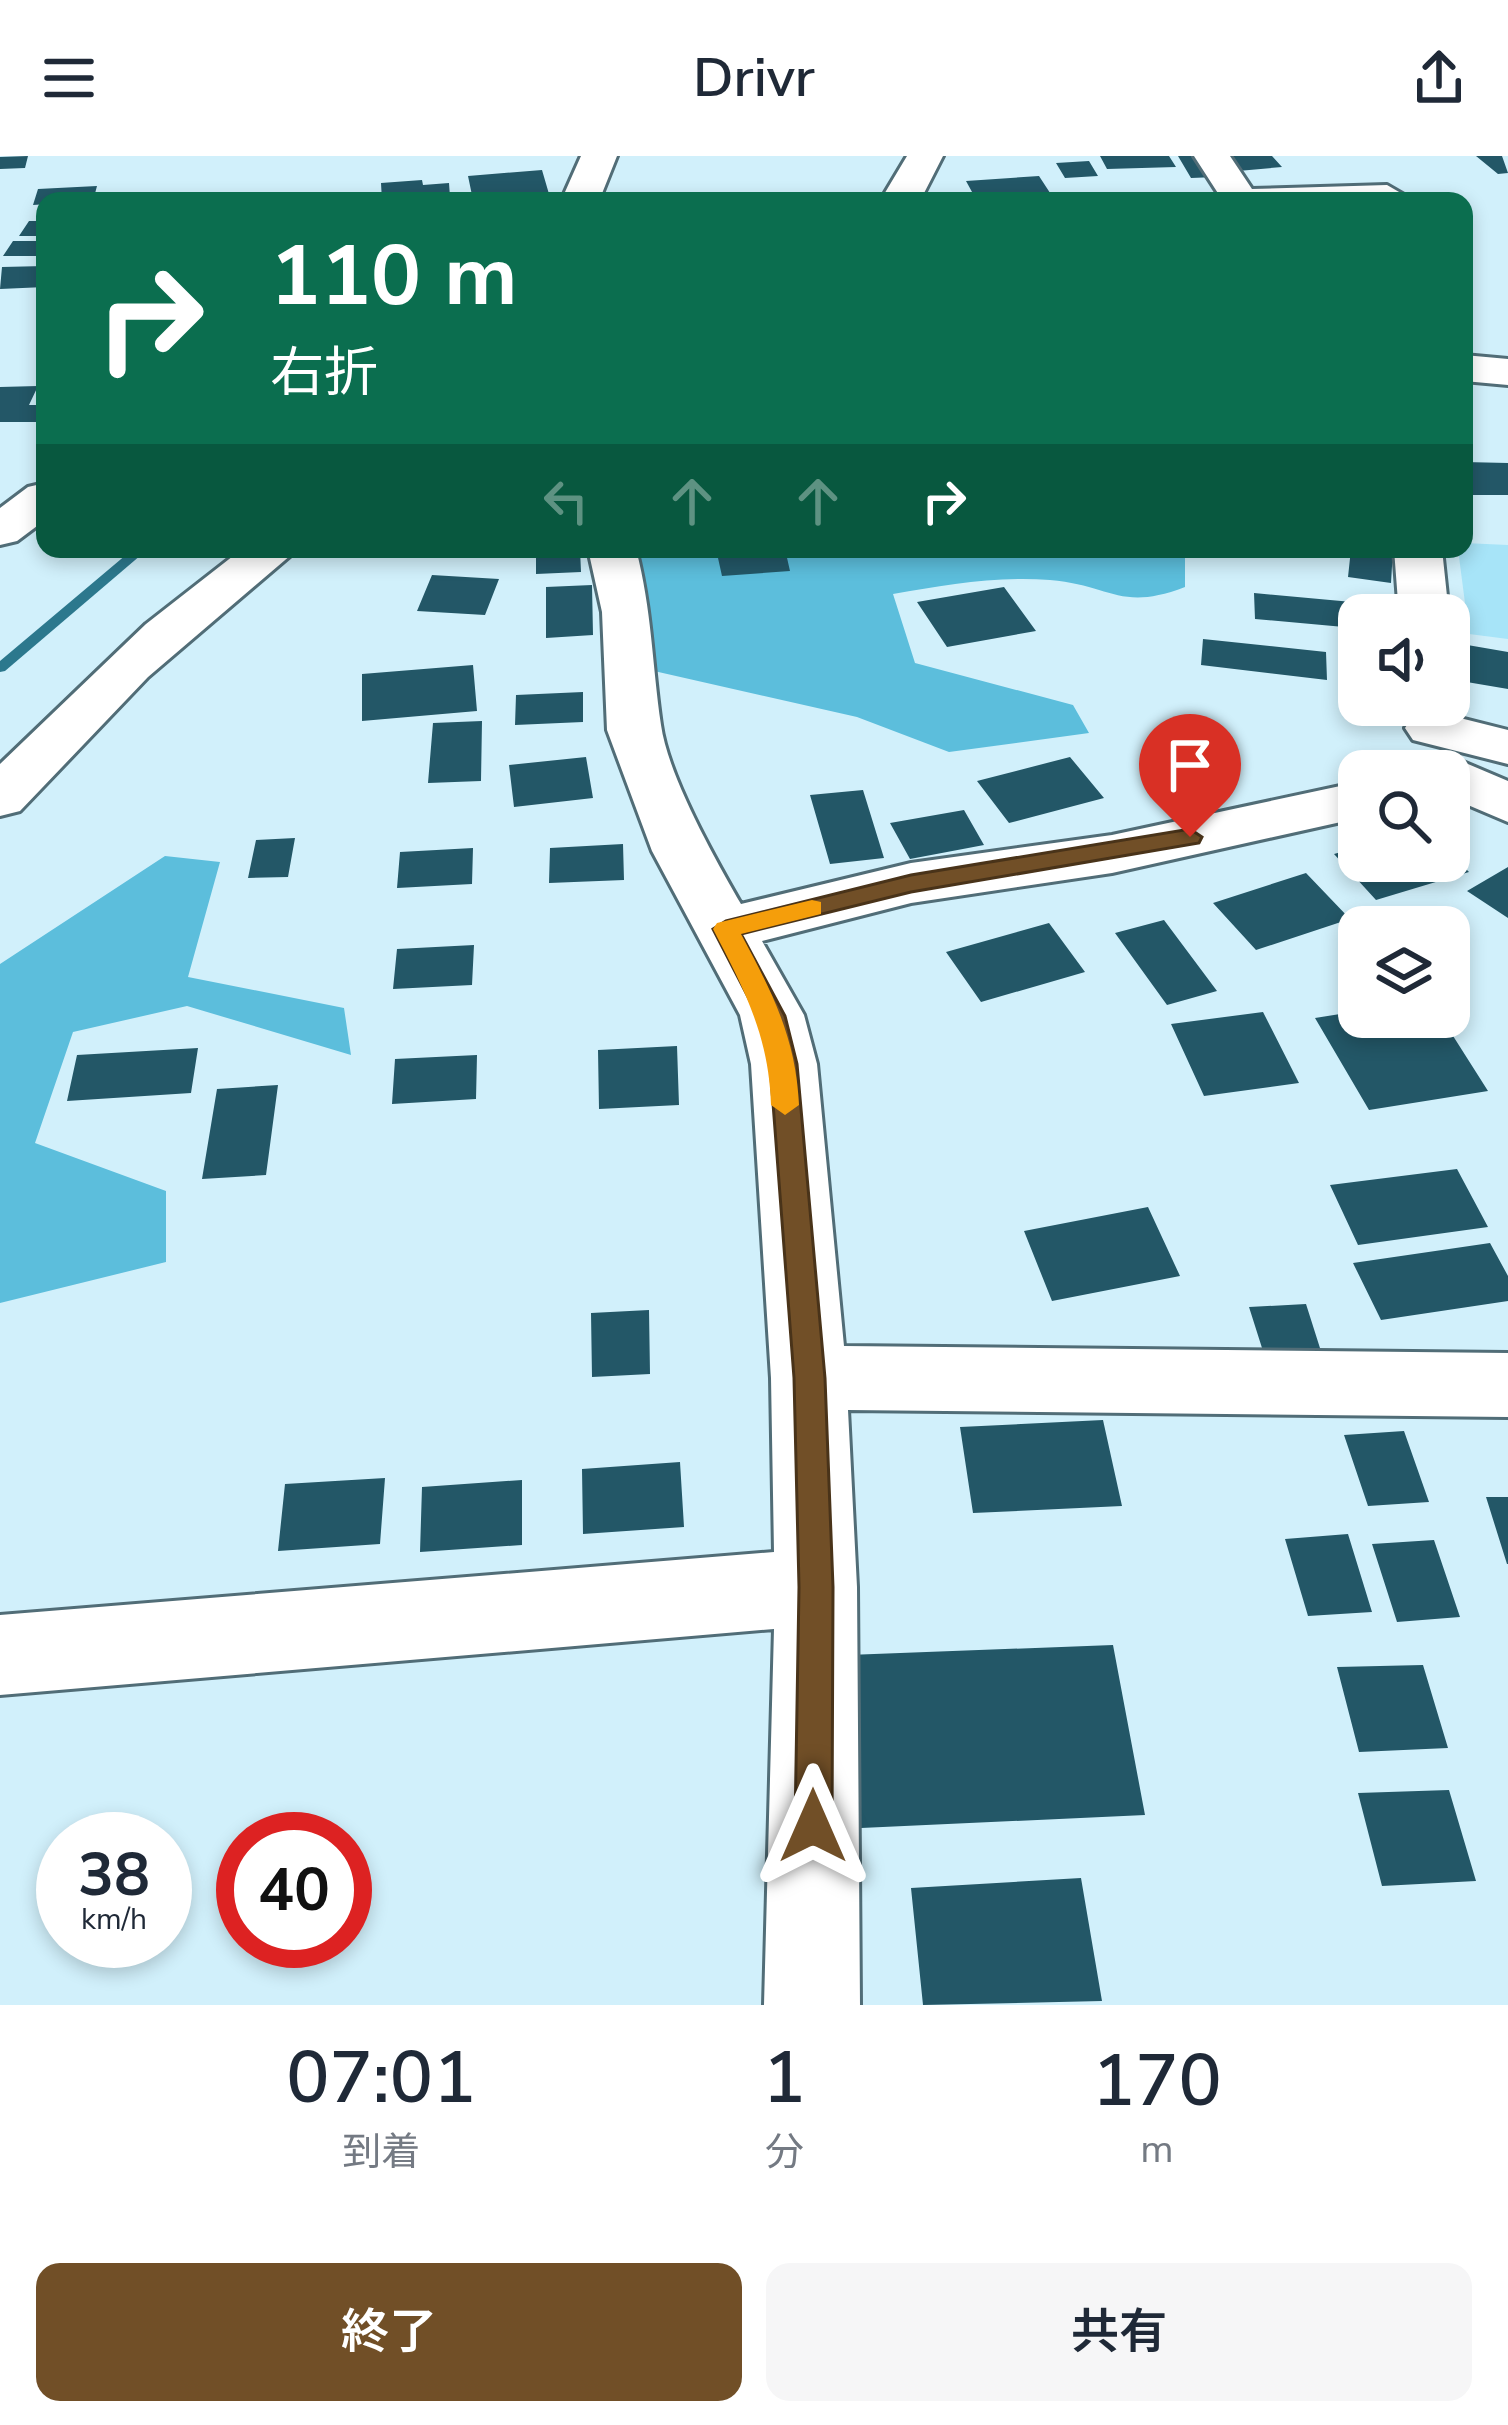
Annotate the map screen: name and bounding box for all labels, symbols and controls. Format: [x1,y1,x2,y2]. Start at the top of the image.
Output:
text: Drivr [693,41,815,115]
icon: menu [36,45,102,111]
icon: share [1406,45,1472,111]
text: 110 m [270,219,518,334]
icon: right [72,240,228,396]
text: 右折 [270,336,378,410]
icon: left [533,468,599,534]
icon: ahead [659,468,725,534]
icon: ahead [785,468,851,534]
icon: right [911,468,977,534]
map controls [1338,594,1470,1038]
button: sound [1338,594,1470,726]
pin [1139,714,1241,837]
icon: arrive [1157,732,1223,798]
button: search [1338,750,1470,882]
button: layers [1338,906,1470,1038]
position arrow [750,1763,876,1889]
speed limit sign: 40 [216,1812,372,1968]
text: 38 [78,1834,150,1916]
text: km/h [81,1899,147,1940]
text: 07:01 [286,2029,476,2127]
text: 1 [763,2029,806,2127]
text: 170 [1092,2032,1222,2130]
text: m [1140,2123,1174,2176]
text: 到着 [342,2126,420,2179]
text: 分 [765,2126,804,2179]
button: 終了 [36,2263,742,2401]
button: 共有 [766,2263,1472,2401]

